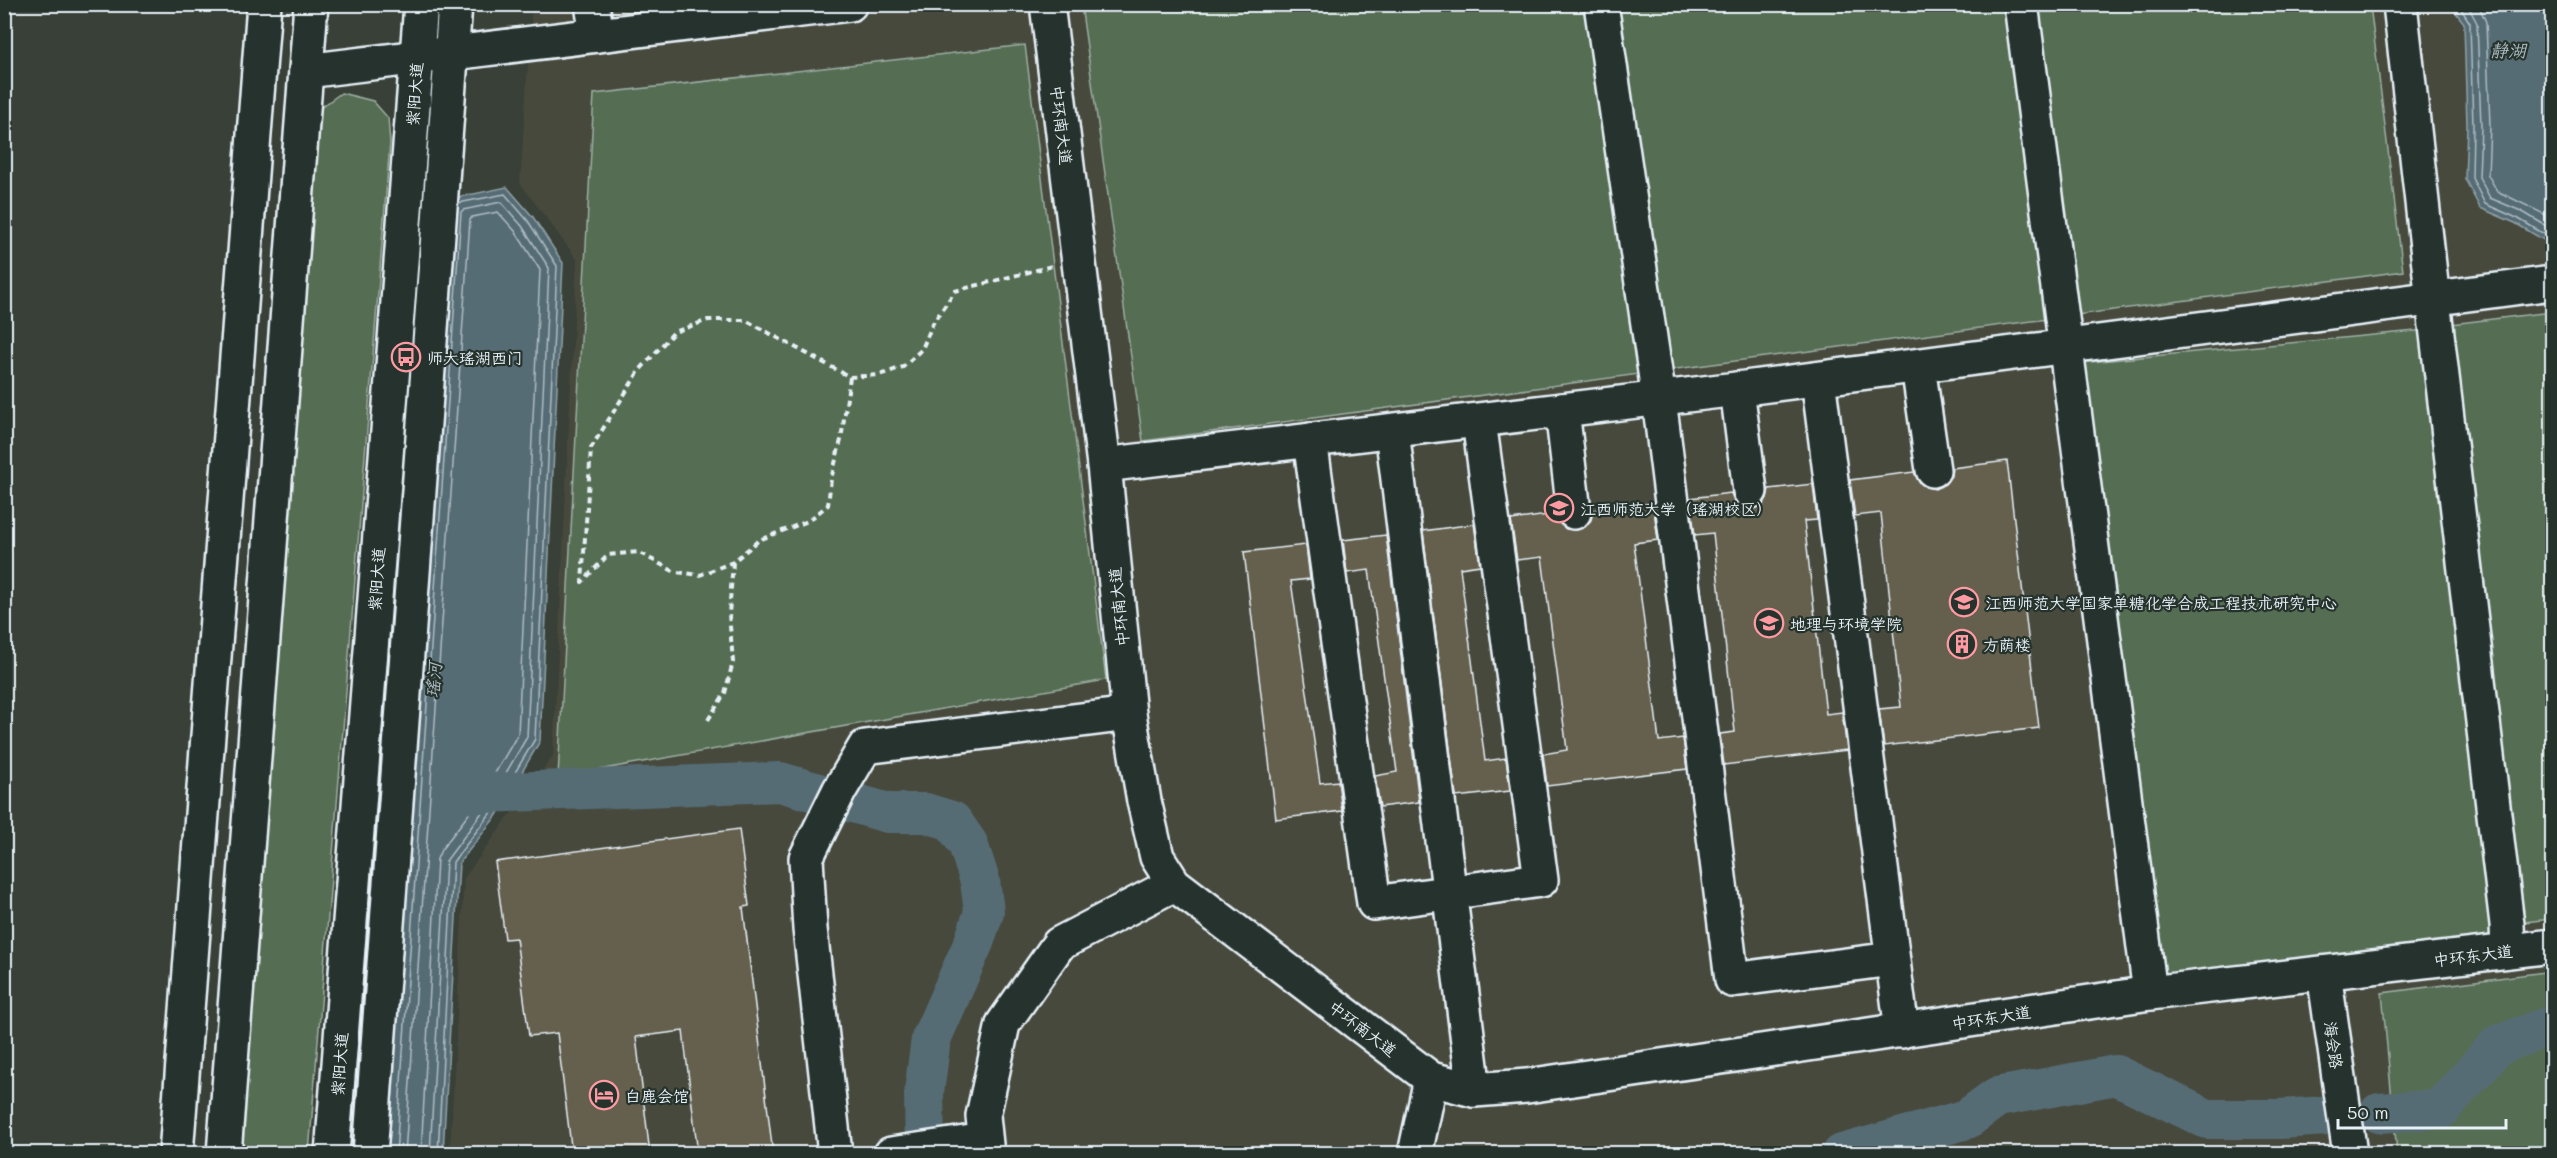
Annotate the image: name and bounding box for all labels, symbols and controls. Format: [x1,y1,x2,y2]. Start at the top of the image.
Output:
water label: 静湖 [2490,38,2528,62]
street label: 紫阳大道 [401,61,427,127]
street label: 中环南大道 [1047,84,1077,166]
bus stop icon: 师大瑶湖西门 [390,341,422,373]
place label: 师大瑶湖西门 [427,347,523,368]
school or university icon: 江西师范大学（瑶湖校区） [1543,492,1575,524]
place label: 江西师范大学（瑶湖校区） [1580,498,1772,519]
street label: 紫阳大道 [363,546,389,612]
street label: 中环南大道 [1103,566,1133,648]
school or university icon: 江西师范大学国家单糖化学合成工程技术研究中心 [1948,586,1980,618]
place label: 江西师范大学国家单糖化学合成工程技术研究中心 [1985,592,2337,613]
school or university icon: 地理与环境学院 [1753,607,1785,639]
place label: 地理与环境学院 [1790,613,1902,634]
building icon: 方荫楼 [1946,628,1978,660]
place label: 方荫楼 [1983,634,2031,655]
water label: 瑶河 [420,658,446,699]
street label: 中环东大道 [2432,940,2514,970]
street label: 中环南大道 [1325,996,1401,1060]
street label: 中环东大道 [1950,1000,2032,1034]
street label: 海会路 [2320,1020,2348,1070]
street label: 紫阳大道 [326,1031,352,1097]
hotel icon: 白鹿会馆 [588,1079,620,1111]
place label: 白鹿会馆 [625,1085,689,1106]
scale bar [2338,1092,2506,1130]
text: 50 m [2347,1100,2389,1124]

